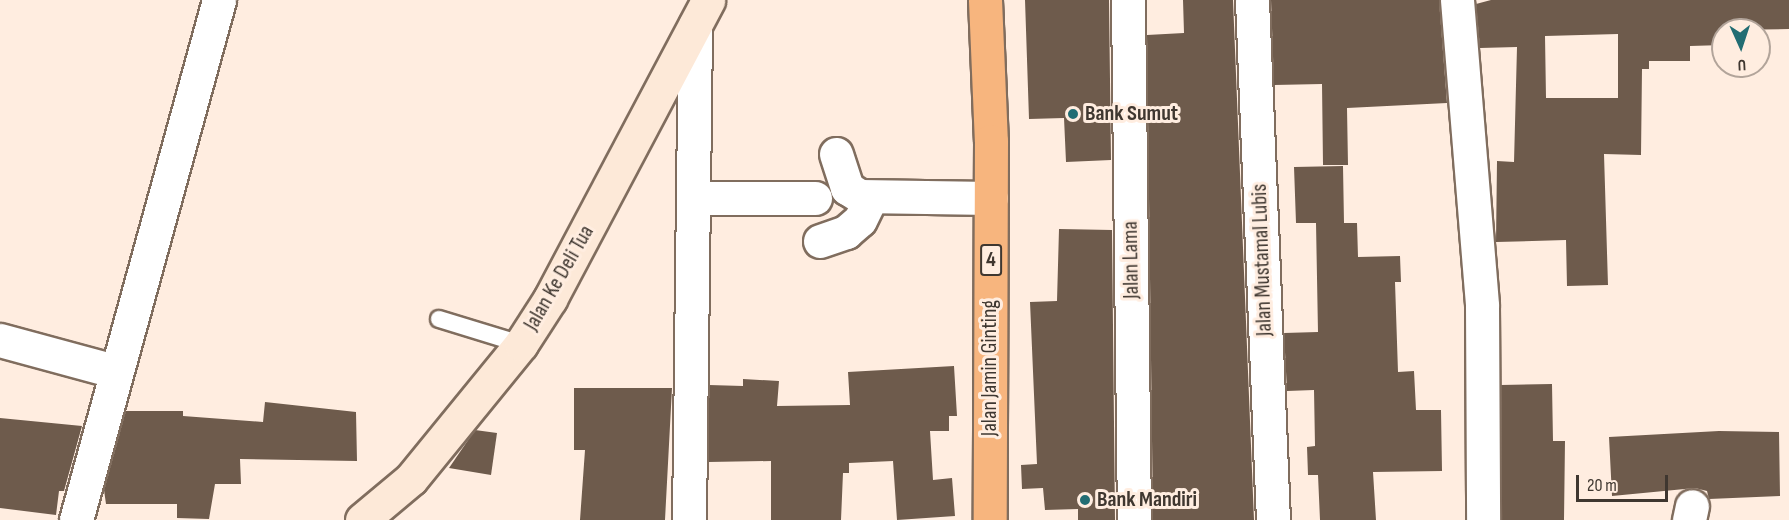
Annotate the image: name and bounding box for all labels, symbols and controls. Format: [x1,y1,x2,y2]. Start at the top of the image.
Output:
north arrow [1711,18,1771,78]
text: U [1737,55,1747,74]
place label: Bank Sumut [1085,101,1178,127]
marker: Bank Sumut [1066,107,1080,121]
street label: Jalan Mustamal Lubis [1246,183,1278,337]
street label: Jalan Ke Deli Tua [518,221,600,335]
street label: Jalan Lama [1117,221,1145,299]
road number: 4 [979,242,1003,278]
street label: Jalan Jamin Ginting [977,300,1003,436]
scale bar [1579,463,1670,501]
text: 20 m [1587,475,1617,496]
place label: Bank Mandiri [1097,487,1197,513]
marker: Bank Mandiri [1078,493,1092,507]

